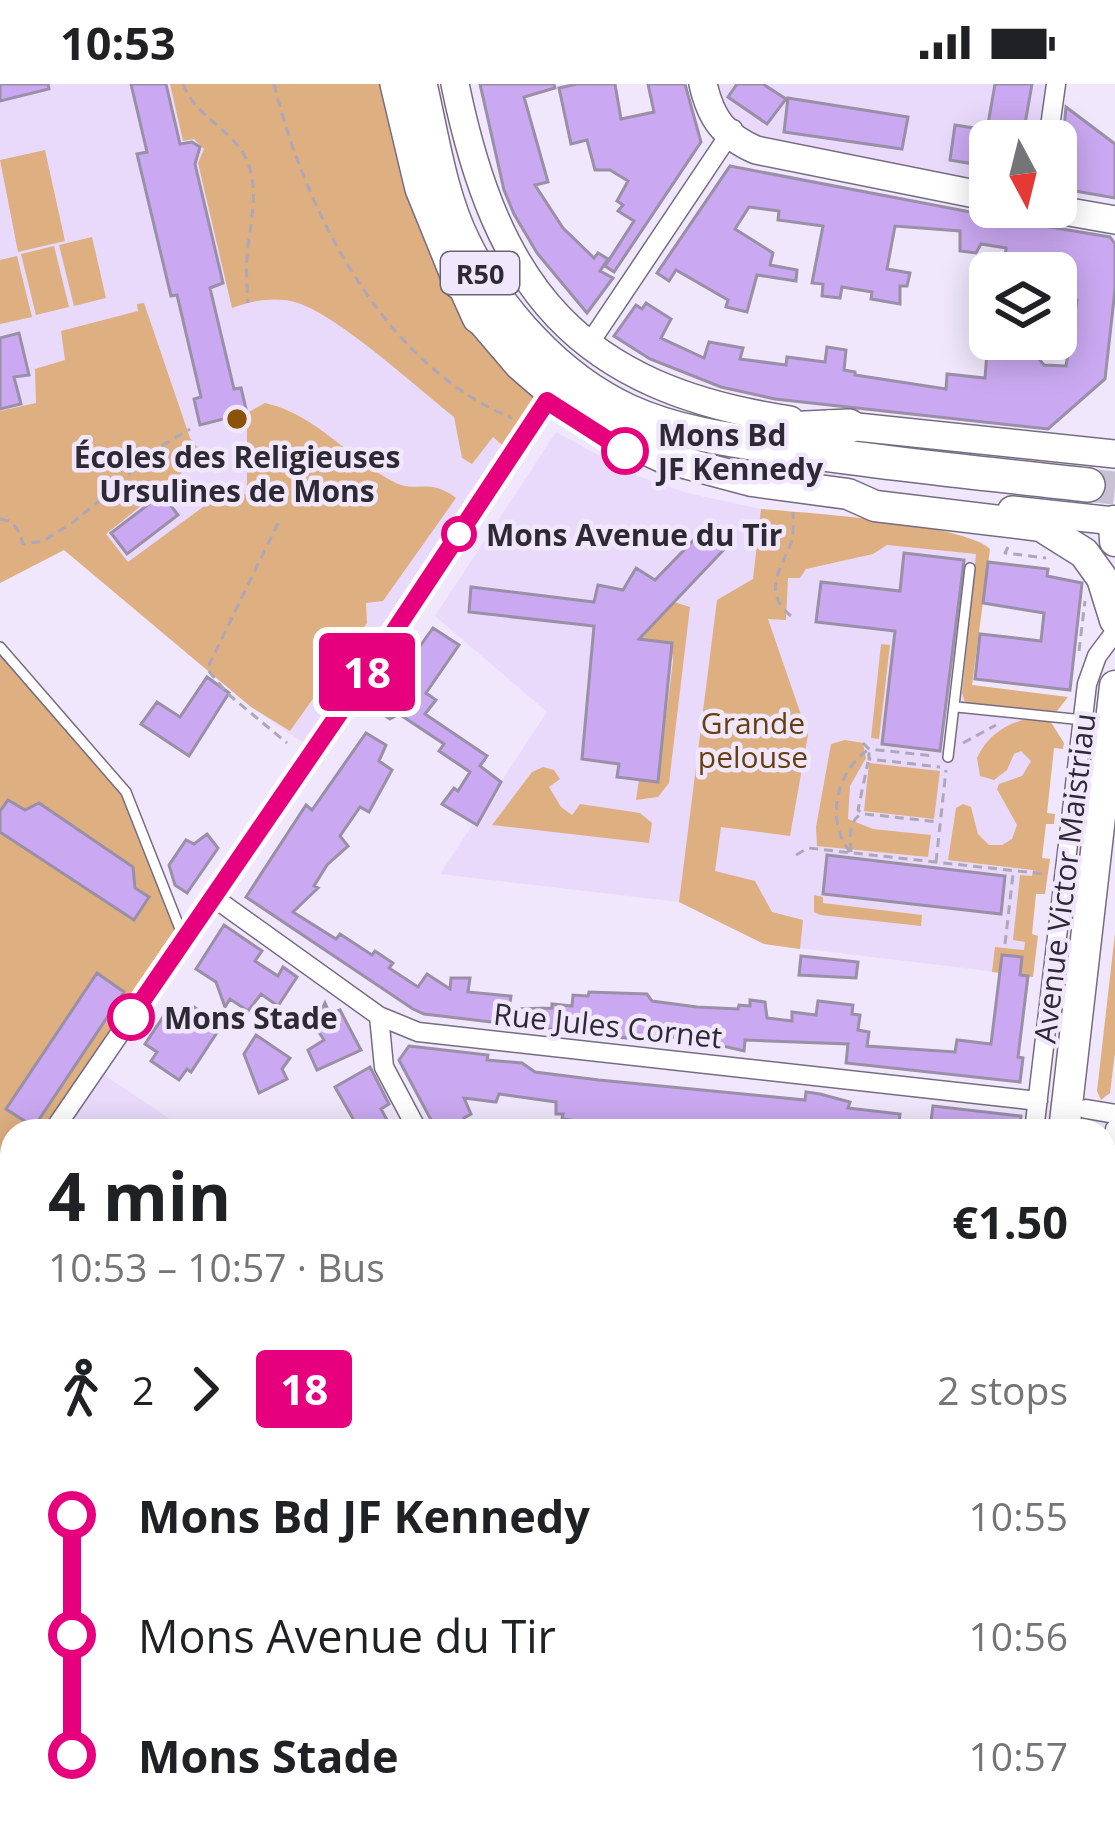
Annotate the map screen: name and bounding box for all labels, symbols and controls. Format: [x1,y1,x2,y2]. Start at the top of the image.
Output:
text: 10:53 [60,12,176,73]
north arrow [969,120,1077,228]
map controls [969,120,1077,360]
road number: R50 [441,252,519,294]
button: layers [969,252,1077,360]
marker: Écoles des Religieuses Ursulines de Mons [224,406,250,432]
place label: Mons Bd JF Kennedy [655,414,824,489]
marker: Mons Bd JF Kennedy [603,429,647,473]
place label: Écoles des Religieuses Ursulines de Mons [74,436,400,511]
place label: Mons Avenue du Tir [486,514,782,555]
marker: Mons Avenue du Tir [443,518,475,550]
line badge: 18 [313,633,421,711]
text: 18 [343,643,391,700]
park label: Grande pelouse [698,702,808,777]
street label: Avenue Victor Maistriau [1023,711,1105,1045]
street label: Rue Jules Cornet [492,993,724,1057]
marker: Mons Stade [109,995,153,1039]
place label: Mons Stade [164,997,338,1038]
text: 4 min [48,1150,231,1240]
text: €1.50 [952,1191,1068,1252]
text: 10:53 – 10:57 · Bus [48,1240,385,1293]
icon: walk [48,1356,114,1422]
icon: forward [172,1356,238,1422]
text: 18 [280,1360,328,1417]
text: 2 [132,1363,154,1416]
text: 2 stops [937,1363,1068,1416]
text: Mons Bd JF Kennedy [138,1485,590,1546]
text: 10:55 [969,1489,1068,1542]
text: Mons Avenue du Tir [138,1605,556,1666]
text: 10:56 [969,1609,1068,1662]
text: Mons Stade [138,1725,399,1786]
text: 10:57 [969,1729,1068,1782]

